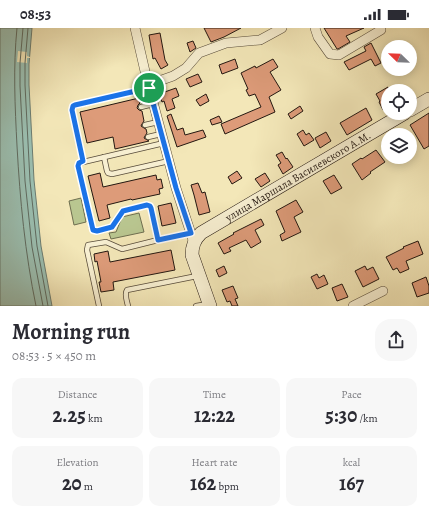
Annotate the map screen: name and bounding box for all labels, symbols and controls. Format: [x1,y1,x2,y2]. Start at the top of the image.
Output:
text: 08:53 [20,4,51,24]
north arrow [381,40,417,76]
map controls [381,40,417,164]
pin [132,71,166,105]
icon: arrive [138,77,160,99]
button: locate [381,84,417,120]
street label: улица Маршала Василевского А.М. [221,127,373,225]
button: layers [381,128,417,164]
text: Morning run [12,317,130,347]
button: share [375,319,417,361]
text: 08:53 · 5 × 450 m [12,347,96,364]
text: Distance [58,387,97,402]
text: Time [203,387,226,402]
text: Pace [341,387,362,402]
text: 2.25 [52,402,86,429]
text: 12:22 [194,402,235,429]
text: 5:30 [325,402,357,429]
text: km [86,411,103,426]
text: /km [357,411,378,426]
text: Elevation [56,455,99,470]
text: Heart rate [192,455,237,470]
text: kcal [343,455,360,470]
text: 20 [62,470,82,497]
text: 162 [190,470,216,497]
text: 167 [339,470,364,497]
text: m [82,479,93,494]
text: bpm [216,479,239,494]

